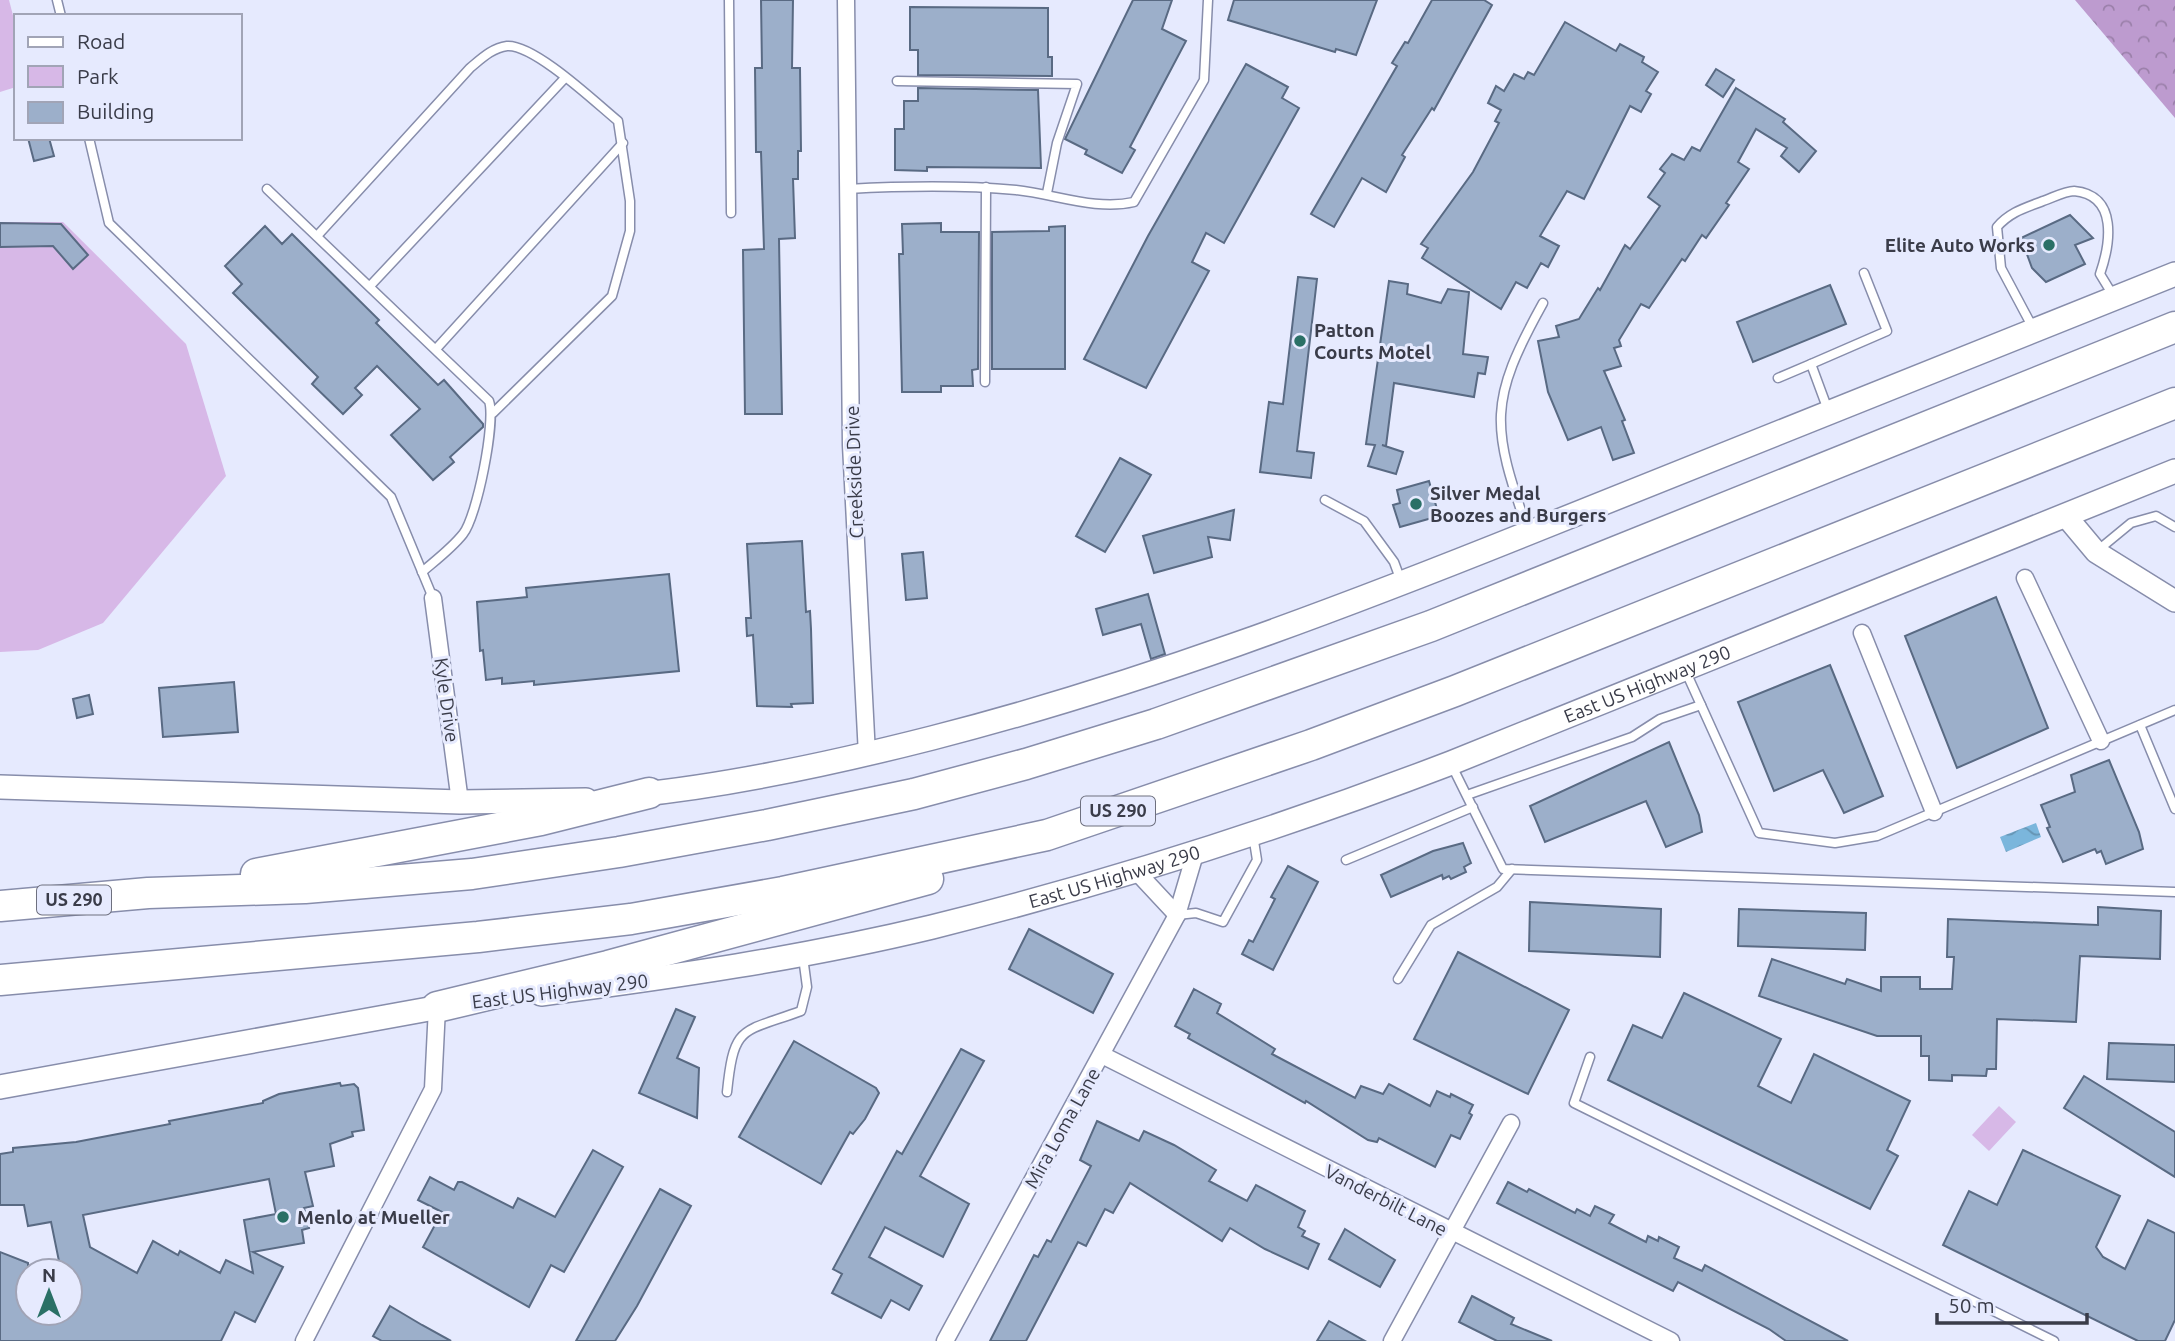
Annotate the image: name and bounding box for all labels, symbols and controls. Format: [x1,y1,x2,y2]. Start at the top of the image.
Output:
legend [14,14,242,140]
text: Road [77,29,125,53]
text: Park [77,64,119,88]
text: Building [77,99,154,123]
place label: Elite Auto Works [1885,234,2035,256]
marker: Elite Auto Works [2041,237,2057,253]
place label: Patton Courts Motel [1314,319,1431,363]
marker: Patton Courts Motel [1292,333,1308,349]
street label: Creekside Drive [841,405,867,539]
place label: Silver Medal Boozes and Burgers [1430,482,1606,526]
marker: Silver Medal Boozes and Burgers [1408,496,1424,512]
street label: East US Highway 290 [1561,640,1734,727]
street label: Kyle Drive [430,656,464,744]
road number: US 290 [1081,796,1155,826]
street label: East US Highway 290 [1026,841,1203,912]
road number: US 290 [37,886,111,915]
street label: East US Highway 290 [471,969,649,1013]
street label: Mira Loma Lane [1020,1064,1104,1192]
street label: Vanderbilt Lane [1321,1160,1451,1240]
place label: Menlo at Mueller [297,1206,450,1228]
marker: Menlo at Mueller [275,1209,291,1225]
north arrow [14,1257,84,1327]
text: N [42,1264,56,1286]
scale bar [1937,1282,2088,1326]
text: 50 m [1948,1293,1995,1317]

